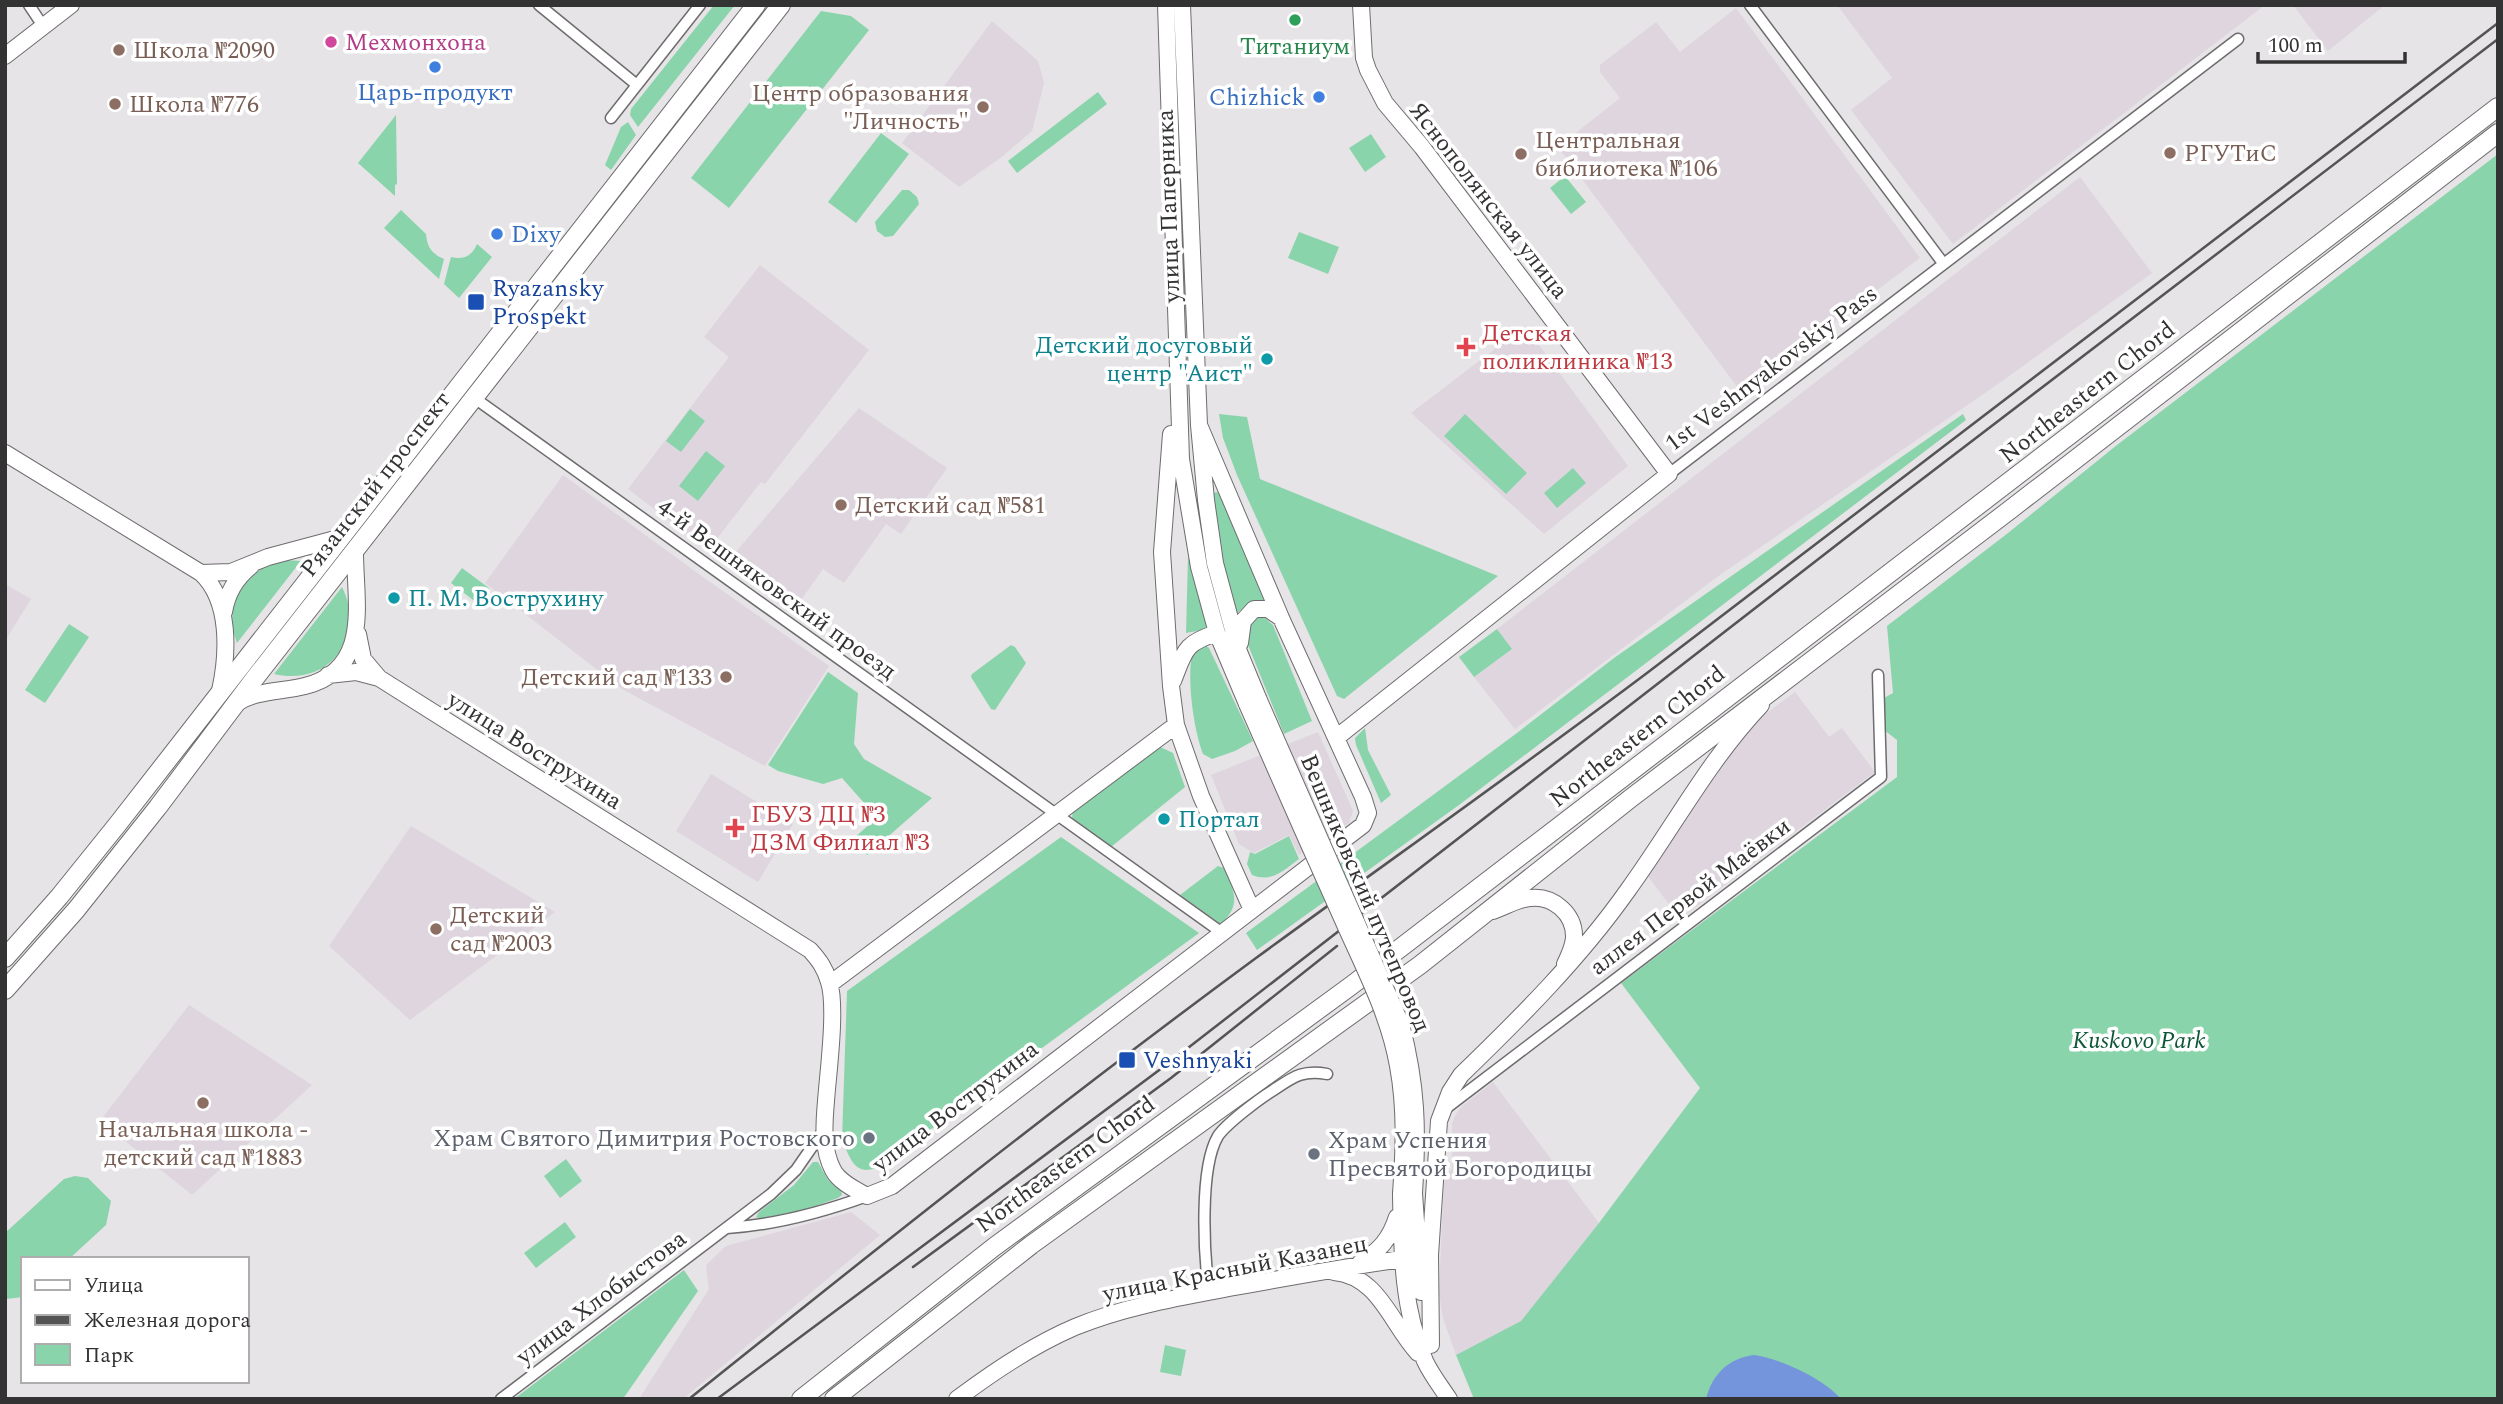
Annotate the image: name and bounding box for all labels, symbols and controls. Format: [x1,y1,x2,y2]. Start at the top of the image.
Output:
marker: Титаниум [1287,12,1303,28]
scale bar [2258,21,2405,65]
place label: Мехмонхона [345,25,486,61]
place label: Титаниум [1240,29,1350,65]
text: 100 m [2268,30,2323,62]
place label: Школа №2090 [133,33,275,69]
marker: Мехмонхона [323,34,339,50]
marker: Школа №2090 [111,42,127,58]
marker: Царь-продукт [427,59,443,75]
place label: Царь-продукт [357,75,513,111]
place label: Центр образования "Личность" [752,76,969,140]
place label: Chizhick [1209,80,1305,116]
place label: Школа №776 [129,87,259,123]
marker: Chizhick [1311,89,1327,105]
street label: Яснополянская улица [1400,94,1577,307]
marker: Школа №776 [107,96,123,112]
marker: Центр образования "Личность" [975,99,991,115]
street label: улица Паперника [1148,108,1190,304]
place label: Центральная библиотека №106 [1535,123,1718,187]
place label: РГУТиС [2184,136,2277,172]
marker: РГУТиС [2162,145,2178,161]
marker: Центральная библиотека №106 [1513,146,1529,162]
place label: Dixy [511,217,562,253]
marker: Dixy [489,226,505,242]
place label: Ryazansky Prospekt [492,271,605,335]
street label: 1st Veshnyakovskiy Pass [1657,277,1886,461]
marker: Ryazansky Prospekt [466,292,486,312]
street label: Northeastern Chord [1992,313,2183,473]
place label: Детская поликлиника №13 [1482,316,1672,380]
place label: Детский досуговый центр "Аист" [1035,328,1253,392]
marker: Детская поликлиника №13 [1456,337,1476,357]
marker: Детский досуговый центр "Аист" [1259,351,1275,367]
street label: Рязанский проспект [292,384,460,585]
place label: Детский сад №581 [855,488,1046,524]
street label: 4-й Вешняковский проезд [649,490,904,689]
marker: Детский сад №581 [833,497,849,513]
place label: П. М. Вострухину [408,581,605,617]
marker: П. М. Вострухину [386,590,402,606]
street label: Northeastern Chord [1542,657,1733,817]
place label: Детский сад №133 [521,660,712,696]
marker: Детский сад №133 [718,669,734,685]
street label: улица Вострухина [439,682,629,819]
street label: Вешняковский путепровод [1290,749,1440,1038]
place label: ГБУЗ ДЦ №3 ДЗМ Филиал №3 [751,797,930,861]
place label: Портал [1178,802,1260,838]
street label: аллея Первой Маёвки [1583,809,1799,984]
marker: Портал [1156,811,1172,827]
marker: ГБУЗ ДЦ №3 ДЗМ Филиал №3 [725,818,745,838]
place label: Детский сад №2003 [450,898,552,962]
marker: Детский сад №2003 [428,921,444,937]
park label: Kuskovo Park [2072,1023,2206,1059]
street label: улица Вострухина [864,1032,1047,1182]
place label: Veshnyaki [1143,1043,1253,1079]
marker: Veshnyaki [1117,1050,1137,1070]
street label: Northeastern Chord [968,1087,1163,1242]
marker: Начальная школа - детский сад №1883 [195,1095,211,1111]
place label: Начальная школа - детский сад №1883 [98,1112,308,1176]
place label: Храм Святого Димитрия Ростовского [434,1121,855,1157]
place label: Храм Успения Пресвятой Богородицы [1328,1123,1592,1187]
marker: Храм Святого Димитрия Ростовского [861,1130,877,1146]
marker: Храм Успения Пресвятой Богородицы [1306,1146,1322,1162]
street label: улица Хлобыстова [508,1221,695,1375]
street label: улица Красный Казанец [1099,1226,1371,1312]
legend [21,1257,248,1383]
text: Улица [84,1270,144,1302]
text: Железная дорога [84,1305,251,1337]
text: Парк [84,1340,135,1372]

